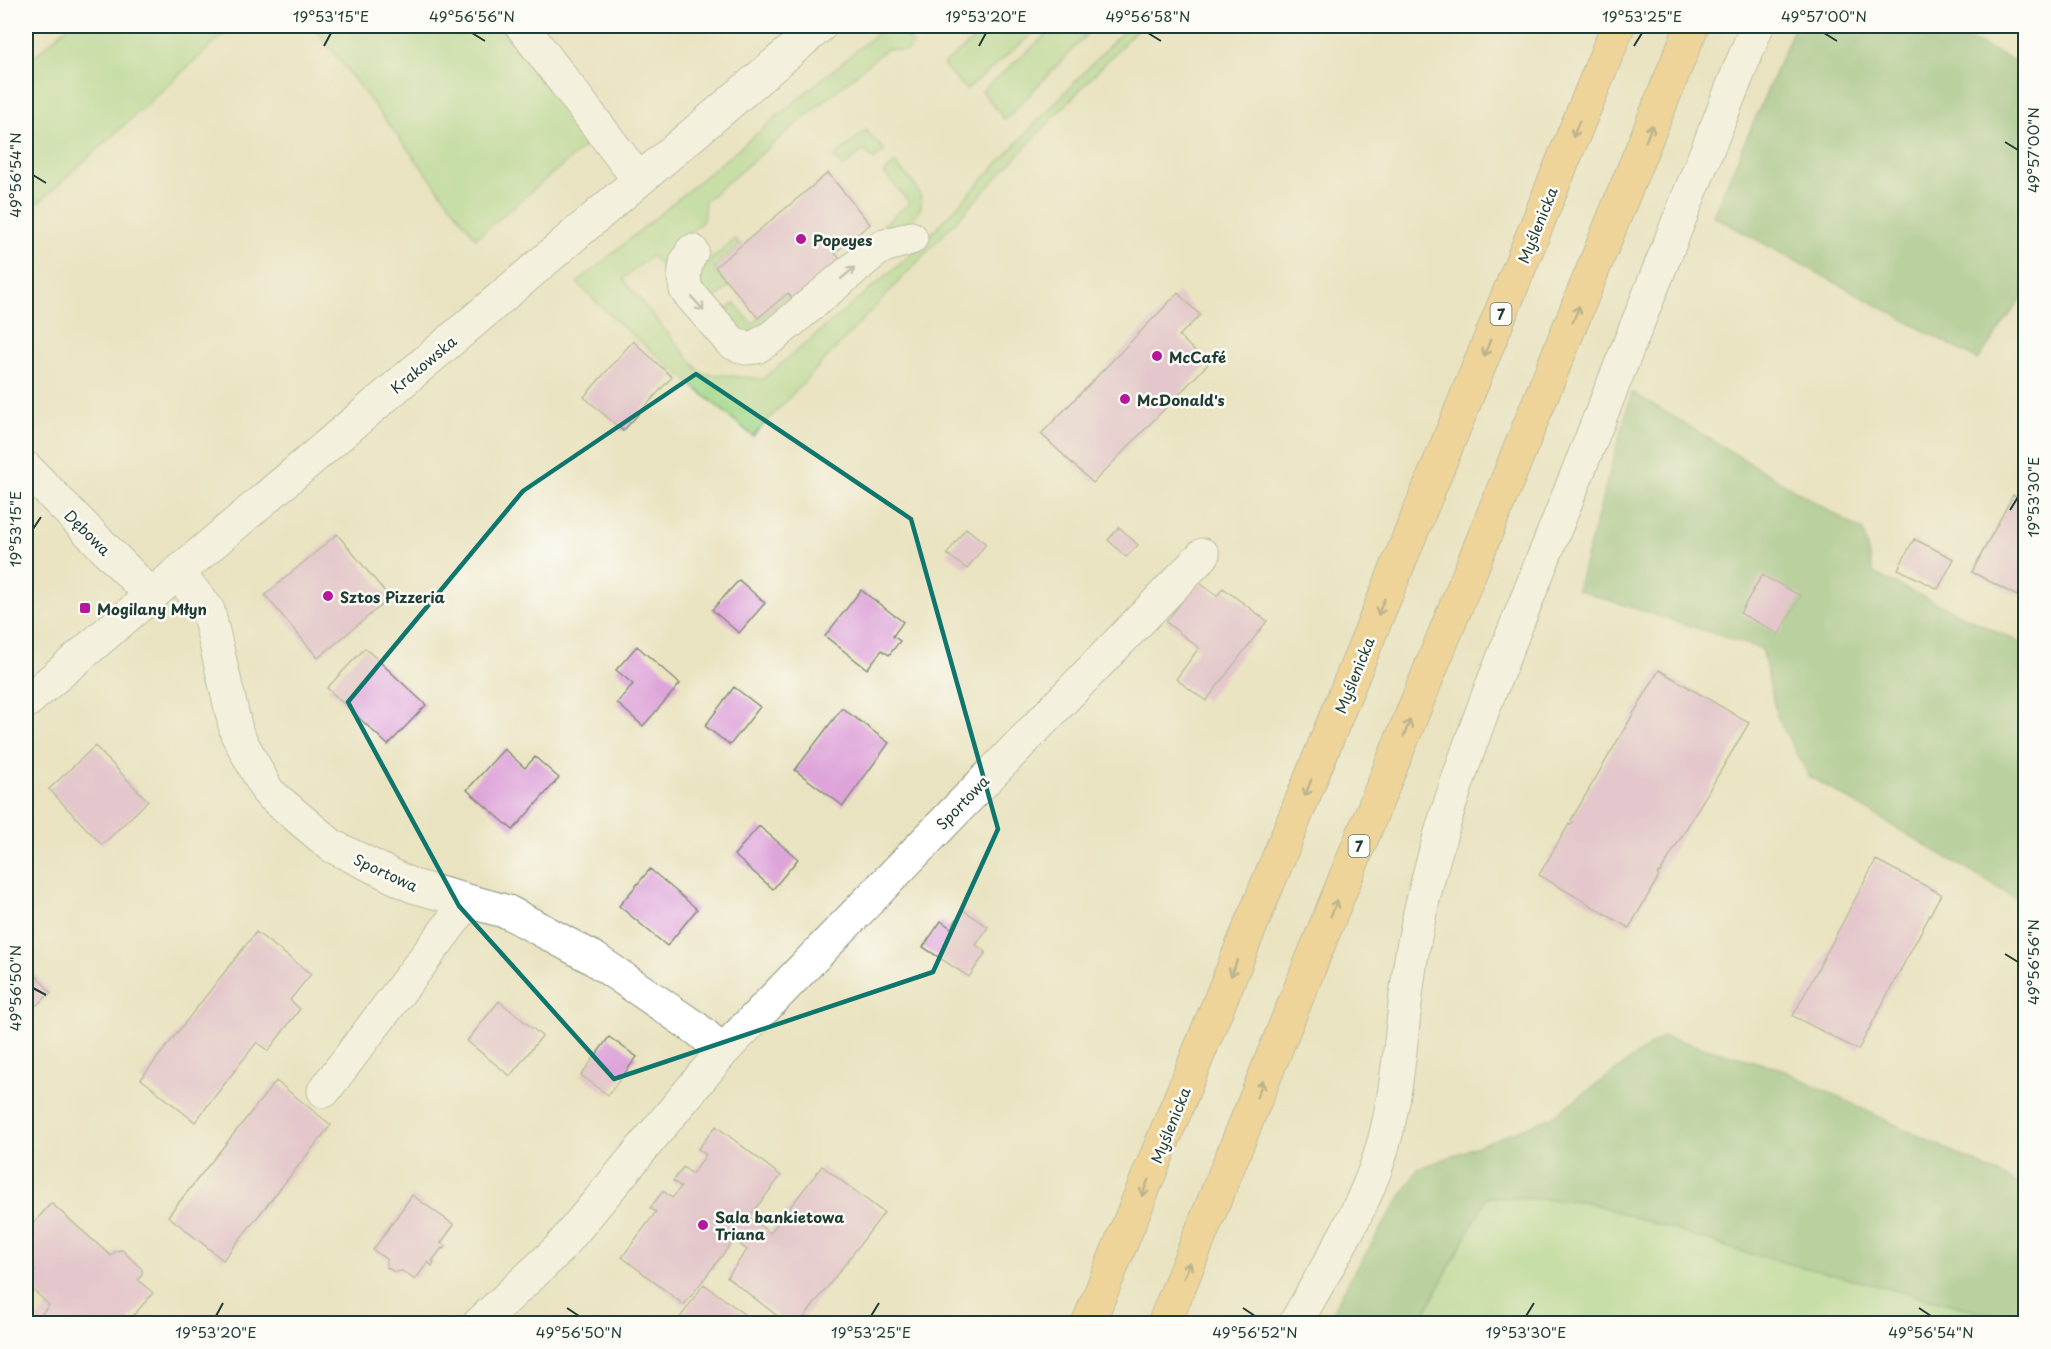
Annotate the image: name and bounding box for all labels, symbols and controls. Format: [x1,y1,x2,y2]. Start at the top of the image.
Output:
text: 19°53'15"E [293,4,369,27]
text: 49°56'56"N [429,4,515,27]
text: 19°53'20"E [945,4,1027,27]
text: 49°56'58"N [1105,4,1191,27]
text: 19°53'25"E [1602,4,1682,27]
text: 49°57'00"N [1781,4,1867,27]
text: 49°57'00"N [2021,107,2044,193]
one-way arrow [1570,119,1581,138]
one-way arrow [1644,124,1655,143]
text: 49°56'54"N [3,132,26,218]
street label: Myślenicka [1511,183,1563,267]
place label: Popeyes [813,228,872,251]
marker: Popeyes [794,232,808,246]
one-way arrow [840,266,855,280]
one-way arrow [691,296,705,311]
road number: 7 [1490,303,1512,325]
one-way arrow [1571,305,1582,323]
street label: Krakowska [385,329,462,399]
one-way arrow [1481,339,1492,357]
place label: McCafé [1169,345,1226,368]
marker: McCafé [1150,349,1164,363]
place label: McDonald's [1137,388,1225,411]
marker: McDonald's [1118,392,1132,406]
text: 19°53'30"E [2021,457,2044,537]
text: 19°53'15"E [3,491,26,567]
street label: Dębowa [60,504,117,561]
place label: Sztos Pizzeria [340,585,446,608]
marker: Sztos Pizzeria [321,589,335,603]
place label: Mogilany Młyn [97,597,207,620]
one-way arrow [1375,597,1386,616]
marker: Mogilany Młyn [78,601,92,615]
street label: Myślenicka [1328,633,1380,717]
one-way arrow [1402,719,1413,737]
street label: Sportowa [930,769,994,835]
one-way arrow [1302,778,1313,796]
road number: 7 [1348,835,1370,857]
street label: Sportowa [350,847,422,897]
one-way arrow [1329,900,1340,918]
text: 49°56'56"N [2021,919,2044,1005]
text: 49°56'50"N [3,945,26,1031]
one-way arrow [1228,959,1239,977]
one-way arrow [1255,1080,1266,1099]
street label: Myślenicka [1144,1083,1196,1167]
one-way arrow [1139,1178,1150,1197]
place label: Sala bankietowa Triana [715,1205,844,1245]
marker: Sala bankietowa Triana [696,1218,710,1232]
one-way arrow [1182,1261,1193,1279]
text: 19°53'20"E [175,1320,257,1343]
text: 49°56'50"N [536,1320,622,1343]
text: 19°53'25"E [831,1320,911,1343]
text: 49°56'52"N [1212,1320,1298,1343]
text: 19°53'30"E [1486,1320,1566,1343]
text: 49°56'54"N [1888,1320,1974,1343]

